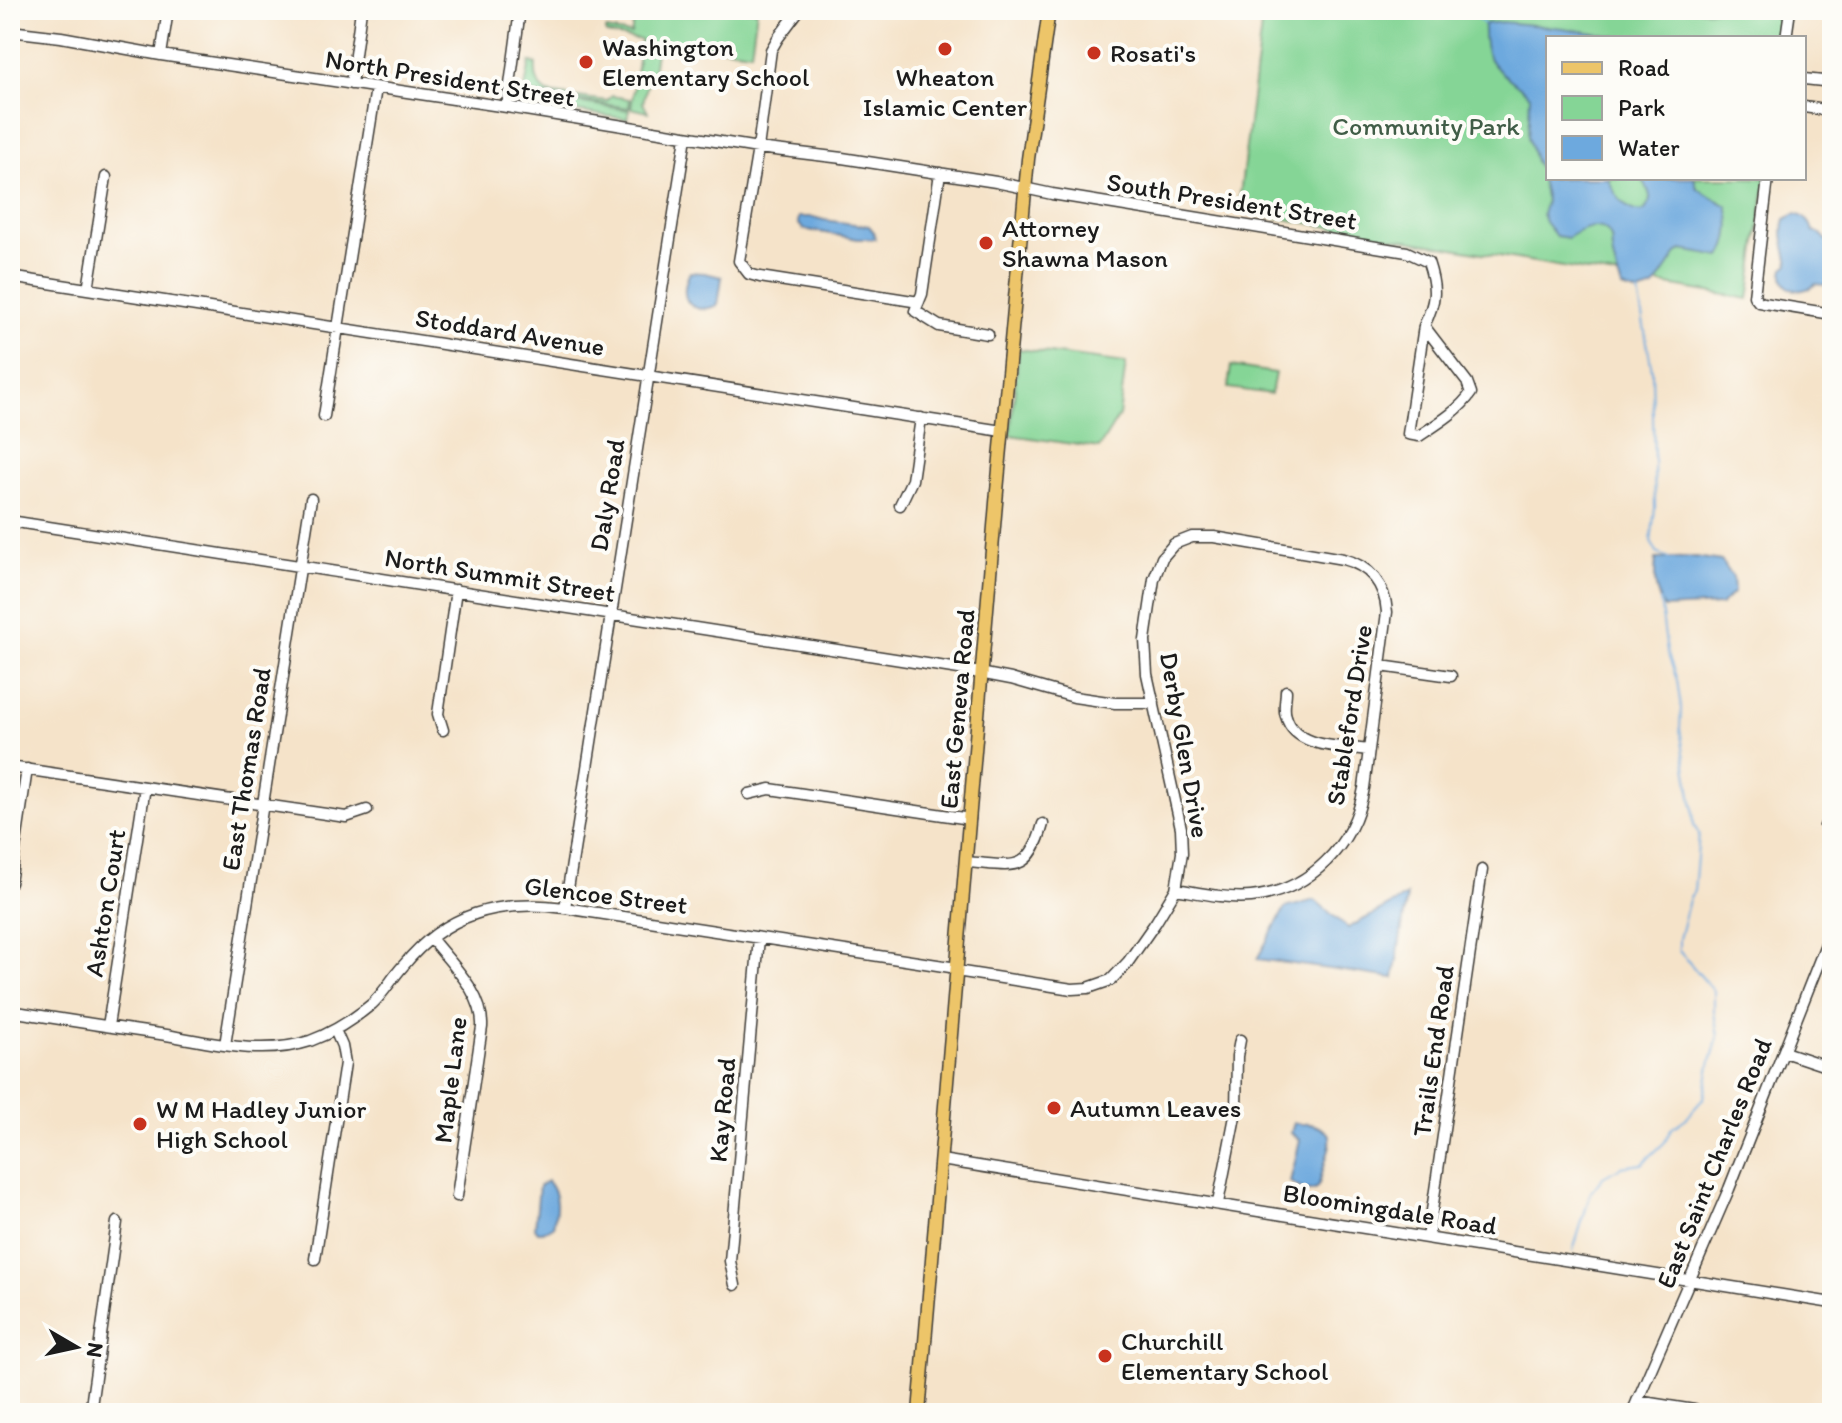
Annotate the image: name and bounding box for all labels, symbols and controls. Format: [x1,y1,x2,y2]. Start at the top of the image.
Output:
place label: Washington Elementary School [602,31,809,93]
legend [1546,36,1806,180]
place label: Rosati's [1110,37,1196,69]
marker: Wheaton Islamic Center [936,40,954,58]
street label: North President Street [323,42,577,114]
marker: Rosati's [1085,44,1103,62]
marker: Washington Elementary School [577,53,595,71]
text: Road [1618,53,1670,82]
place label: Wheaton Islamic Center [863,61,1028,123]
text: Park [1618,93,1665,122]
park label: Community Park [1332,110,1520,142]
text: Water [1618,133,1680,162]
street label: South President Street [1105,165,1360,237]
place label: Attorney Shawna Mason [1002,212,1168,274]
marker: Attorney Shawna Mason [977,234,995,252]
street label: Stoddard Avenue [413,301,607,363]
street label: Daly Road [582,437,632,553]
street label: North Summit Street [382,541,618,609]
street label: East Geneva Road [932,608,982,810]
street label: Stableford Drive [1319,622,1379,808]
street label: Derby Glen Drive [1153,650,1217,840]
street label: East Thomas Road [214,665,278,873]
street label: Ashton Court [78,827,132,979]
street label: Glencoe Street [523,869,690,921]
street label: Trails End Road [1405,963,1461,1139]
street label: Maple Lane [426,1015,474,1145]
street label: East Saint Charles Road [1649,1033,1779,1293]
street label: Kay Road [701,1056,743,1164]
place label: Autumn Leaves [1070,1092,1241,1124]
place label: W M Hadley Junior High School [156,1093,366,1155]
marker: Autumn Leaves [1045,1099,1063,1117]
marker: W M Hadley Junior High School [131,1115,149,1133]
street label: Bloomingdale Road [1281,1176,1500,1242]
north arrow [36,1307,116,1387]
place label: Churchill Elementary School [1121,1325,1328,1387]
text: N [81,1341,110,1360]
marker: Churchill Elementary School [1096,1347,1114,1365]

